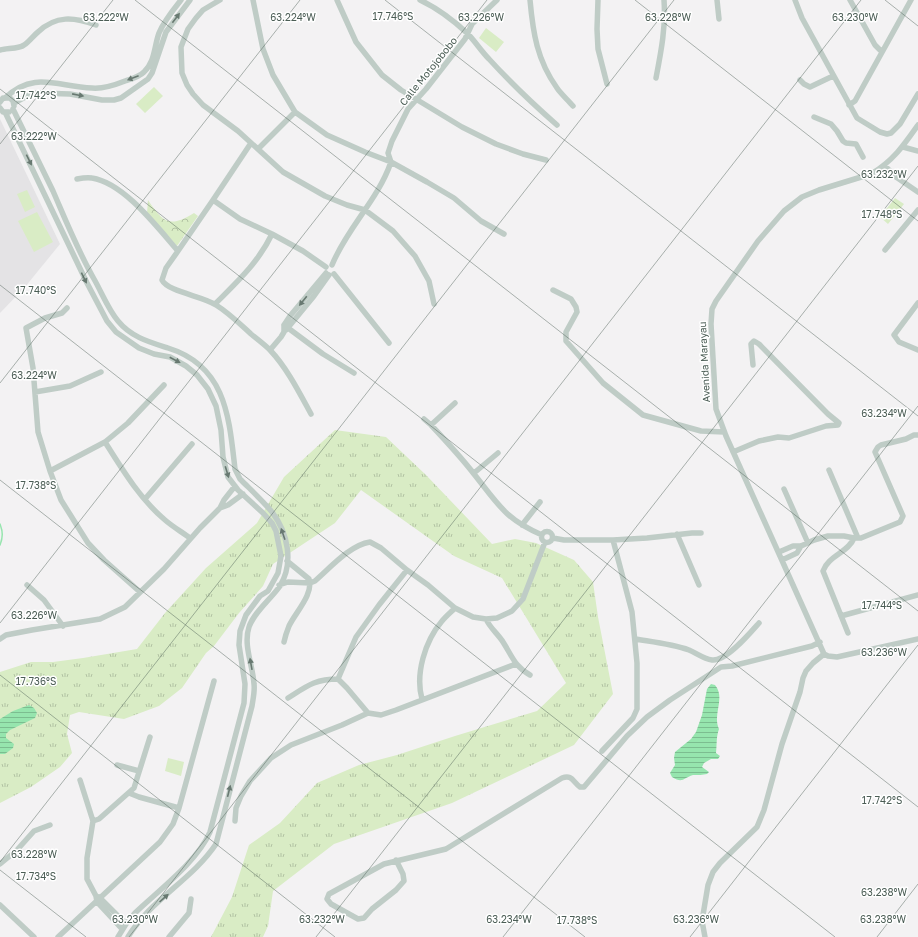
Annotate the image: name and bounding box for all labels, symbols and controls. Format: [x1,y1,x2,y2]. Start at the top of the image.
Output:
text: 17.746°S [373,10,413,22]
text: 63.222°W [83,11,129,23]
text: 63.224°W [270,11,316,23]
text: 63.226°W [458,11,504,23]
text: 63.228°W [645,11,691,23]
text: 63.230°W [832,11,879,23]
one-way arrow [172,13,180,24]
street label: Calle Motojobobo [397,34,459,108]
one-way arrow [128,75,139,81]
text: 17.742°S [16,89,56,101]
one-way arrow [72,93,85,99]
text: 63.222°W [11,130,57,142]
one-way arrow [25,154,32,166]
text: 63.232°W [861,168,907,180]
text: 17.748°S [862,208,902,220]
one-way arrow [81,272,87,283]
text: 17.740°S [15,284,57,296]
one-way arrow [298,296,307,307]
street label: Avenida Marayau [696,321,712,403]
one-way arrow [170,357,181,363]
text: 63.224°W [11,369,57,381]
text: 63.234°W [861,407,907,419]
one-way arrow [224,466,230,478]
text: 17.738°S [16,479,56,491]
one-way arrow [280,527,286,539]
text: 17.744°S [862,599,902,611]
text: 63.226°W [11,609,57,621]
text: 63.236°W [861,646,907,658]
one-way arrow [248,658,254,671]
text: 17.736°S [16,675,56,687]
one-way arrow [227,785,233,797]
text: 17.742°S [862,794,902,806]
text: 63.228°W [11,848,57,860]
text: 17.734°S [16,870,56,882]
text: 63.238°W [861,886,907,898]
one-way arrow [159,894,168,903]
text: 63.230°W [112,913,159,925]
text: 63.232°W [299,913,345,925]
text: 63.234°W [486,913,532,925]
text: 63.236°W [673,913,719,925]
text: 63.238°W [860,913,906,925]
text: 17.738°S [557,914,597,926]

